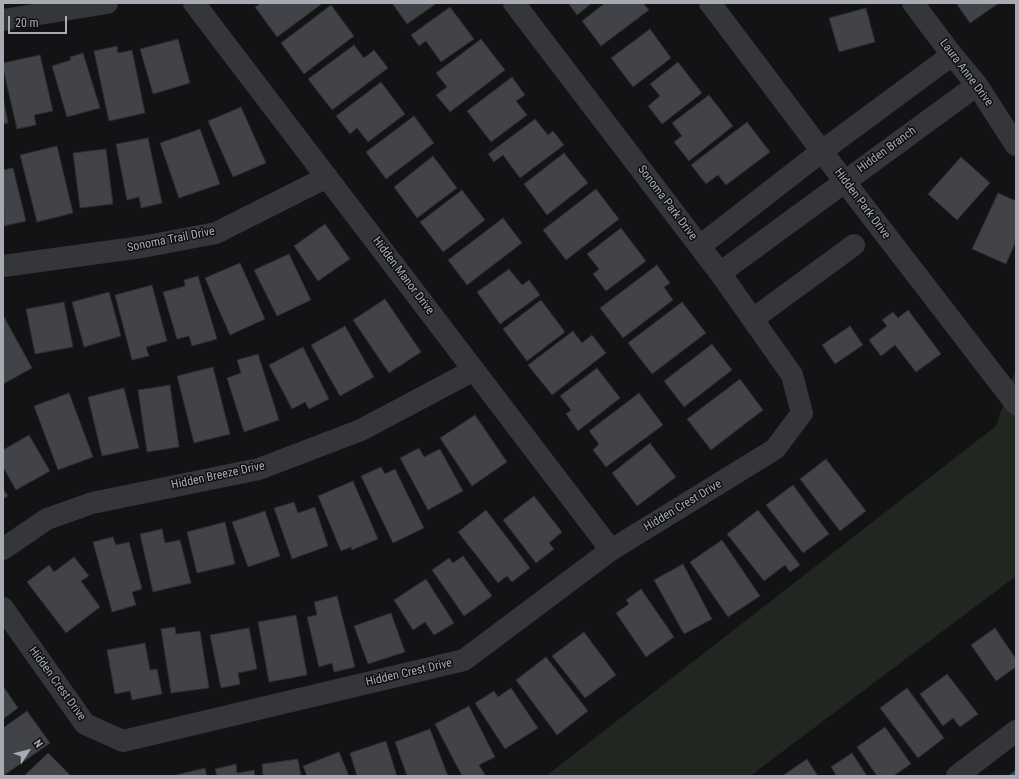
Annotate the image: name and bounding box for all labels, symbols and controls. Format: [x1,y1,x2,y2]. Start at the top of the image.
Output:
scale bar [10,8,69,34]
text: 20 m [15,16,39,30]
street label: Laura Anne Drive [936,37,996,109]
street label: Hidden Branch [855,124,919,176]
street label: Sonoma Park Drive [634,163,700,243]
street label: Hidden Park Drive [831,166,893,242]
street label: Sonoma Trail Drive [126,224,216,256]
street label: Hidden Manor Drive [369,234,437,318]
street label: Hidden Breeze Drive [170,459,266,493]
street label: Hidden Crest Drive [642,477,724,535]
street label: Hidden Crest Drive [25,644,89,724]
street label: Hidden Crest Drive [365,656,453,690]
north arrow [8,731,48,771]
text: N [31,737,45,750]

